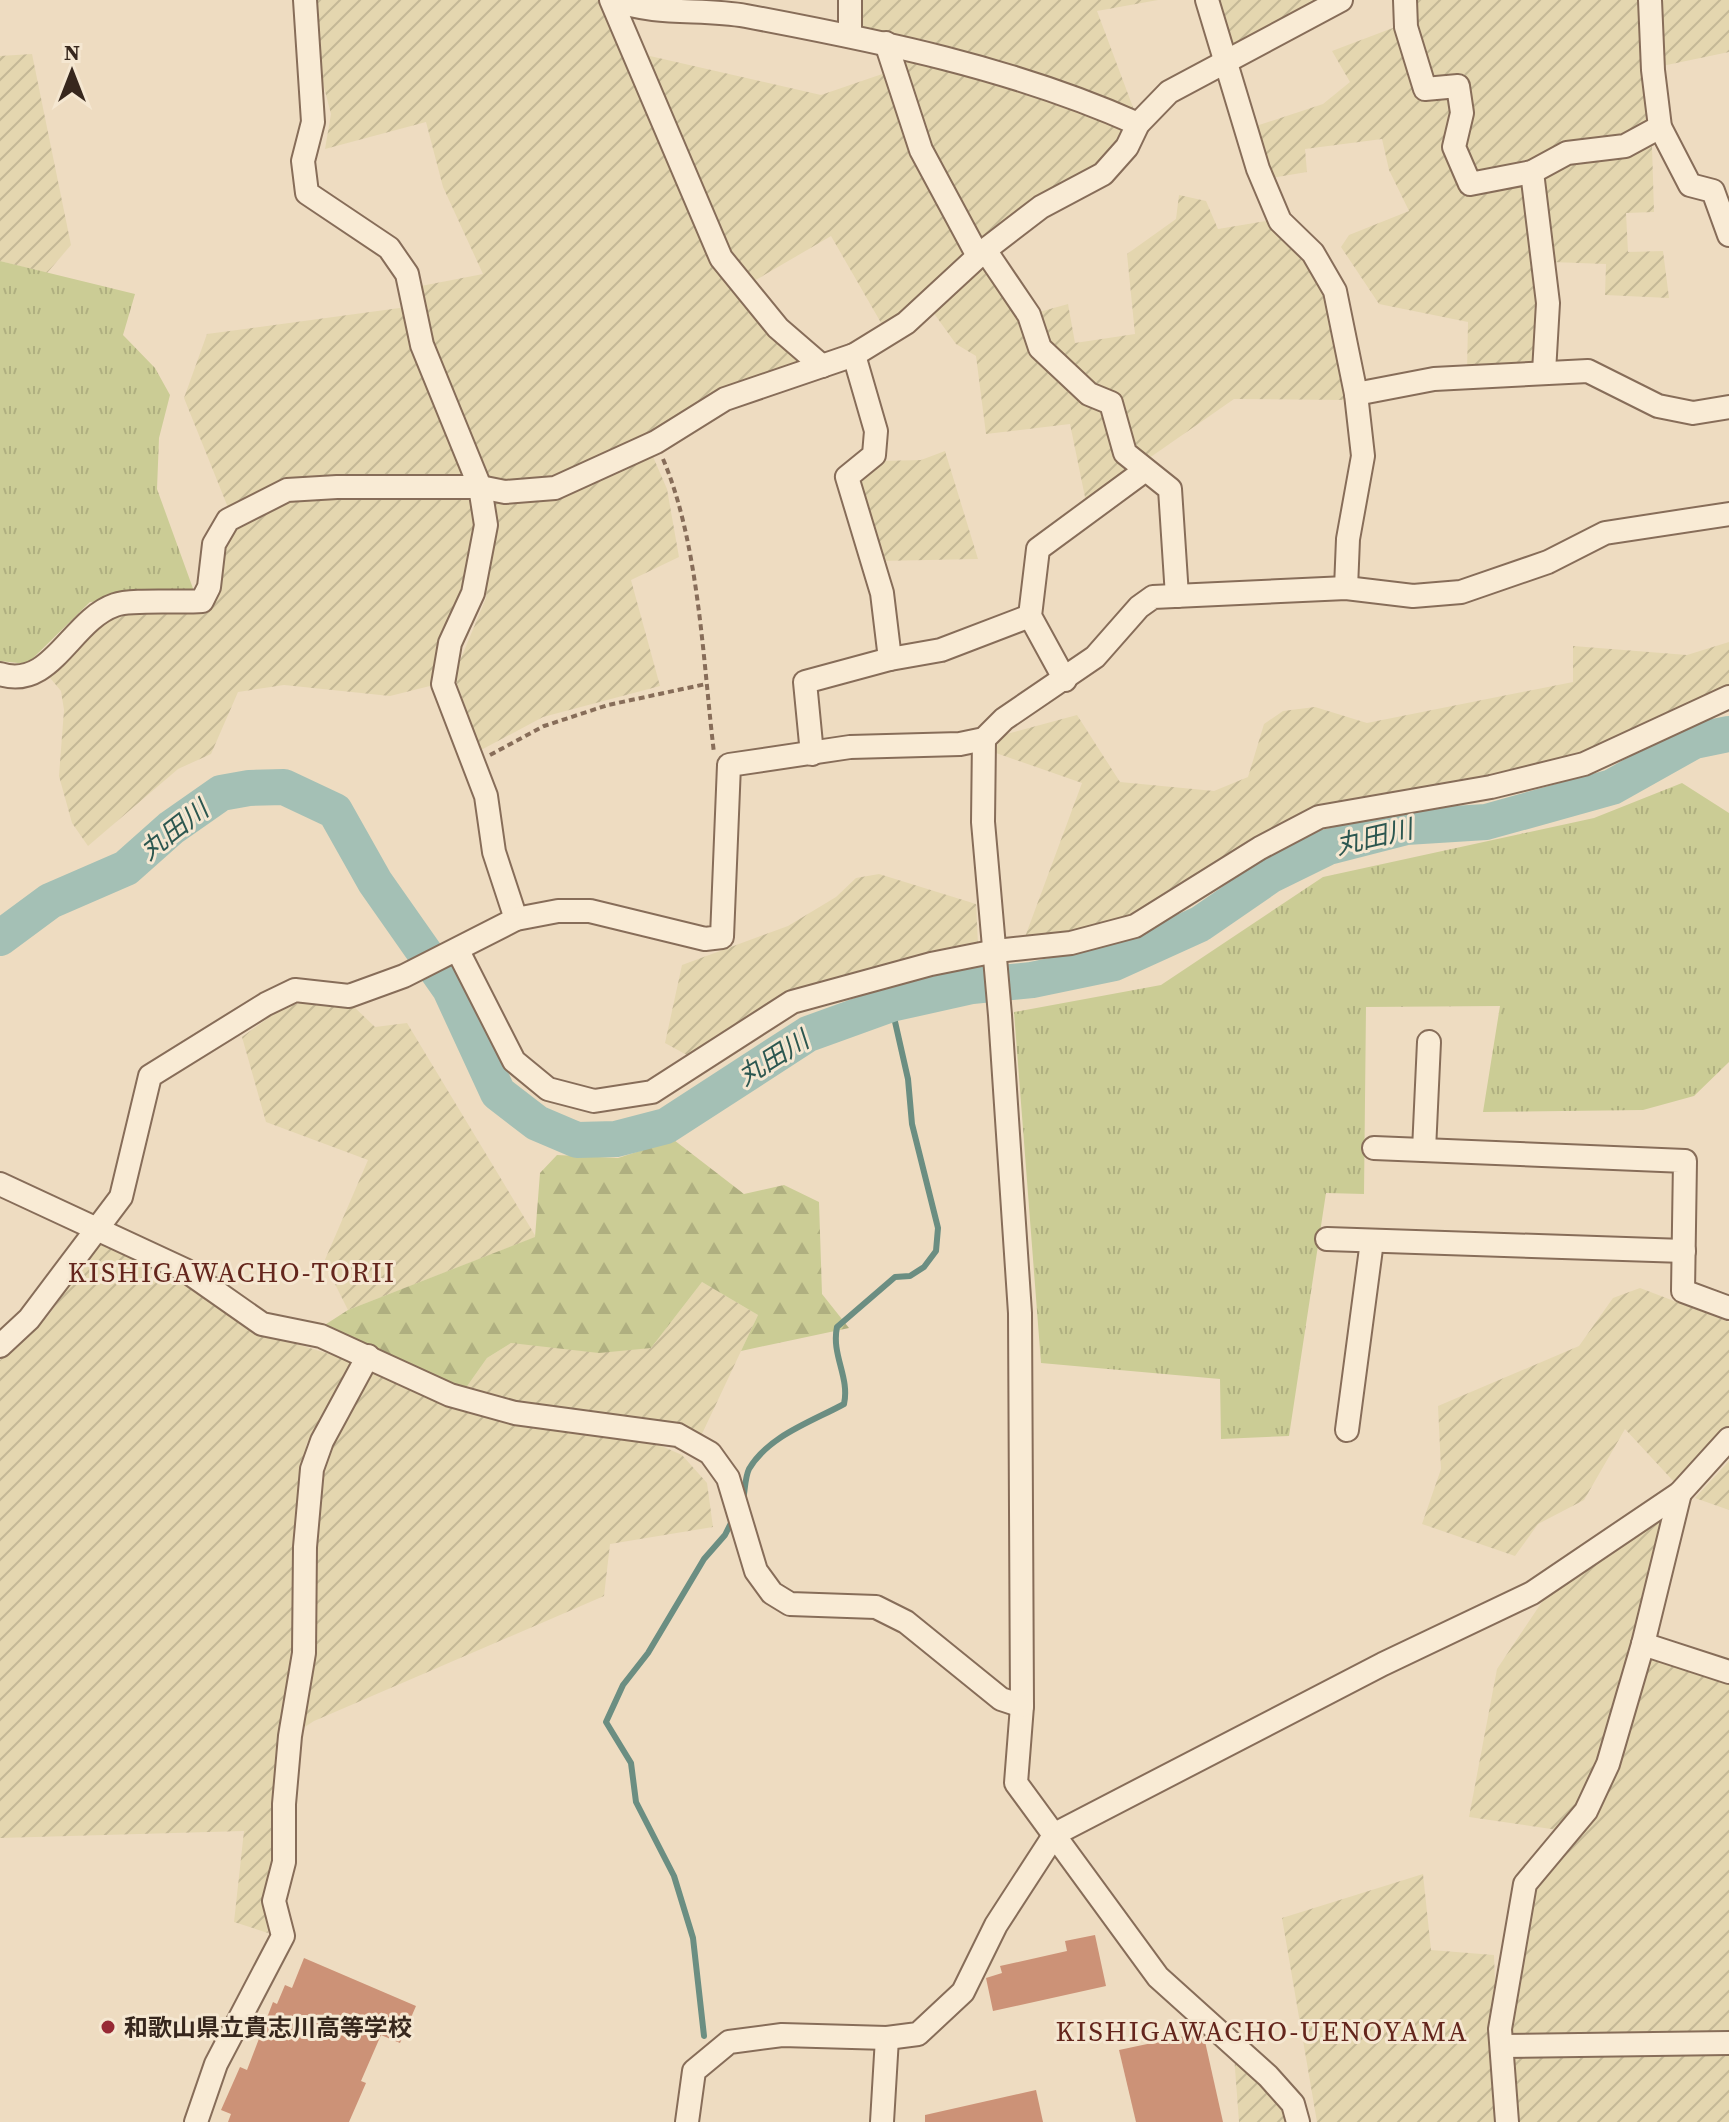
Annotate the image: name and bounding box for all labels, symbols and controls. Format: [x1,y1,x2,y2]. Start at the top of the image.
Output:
north arrow [32,32,112,112]
text: N [64,37,80,67]
water label: 丸田川 [132,790,218,868]
water label: 丸田川 [1332,810,1419,863]
water label: 丸田川 [730,1020,818,1094]
district label: KISHIGAWACHO-TORII [68,1253,396,1291]
place label: 和歌山県立貴志川高等学校 [124,2011,412,2044]
district label: KISHIGAWACHO-UENOYAMA [1055,2012,1469,2050]
marker: 和歌山県立貴志川高等学校 [99,2018,117,2036]

